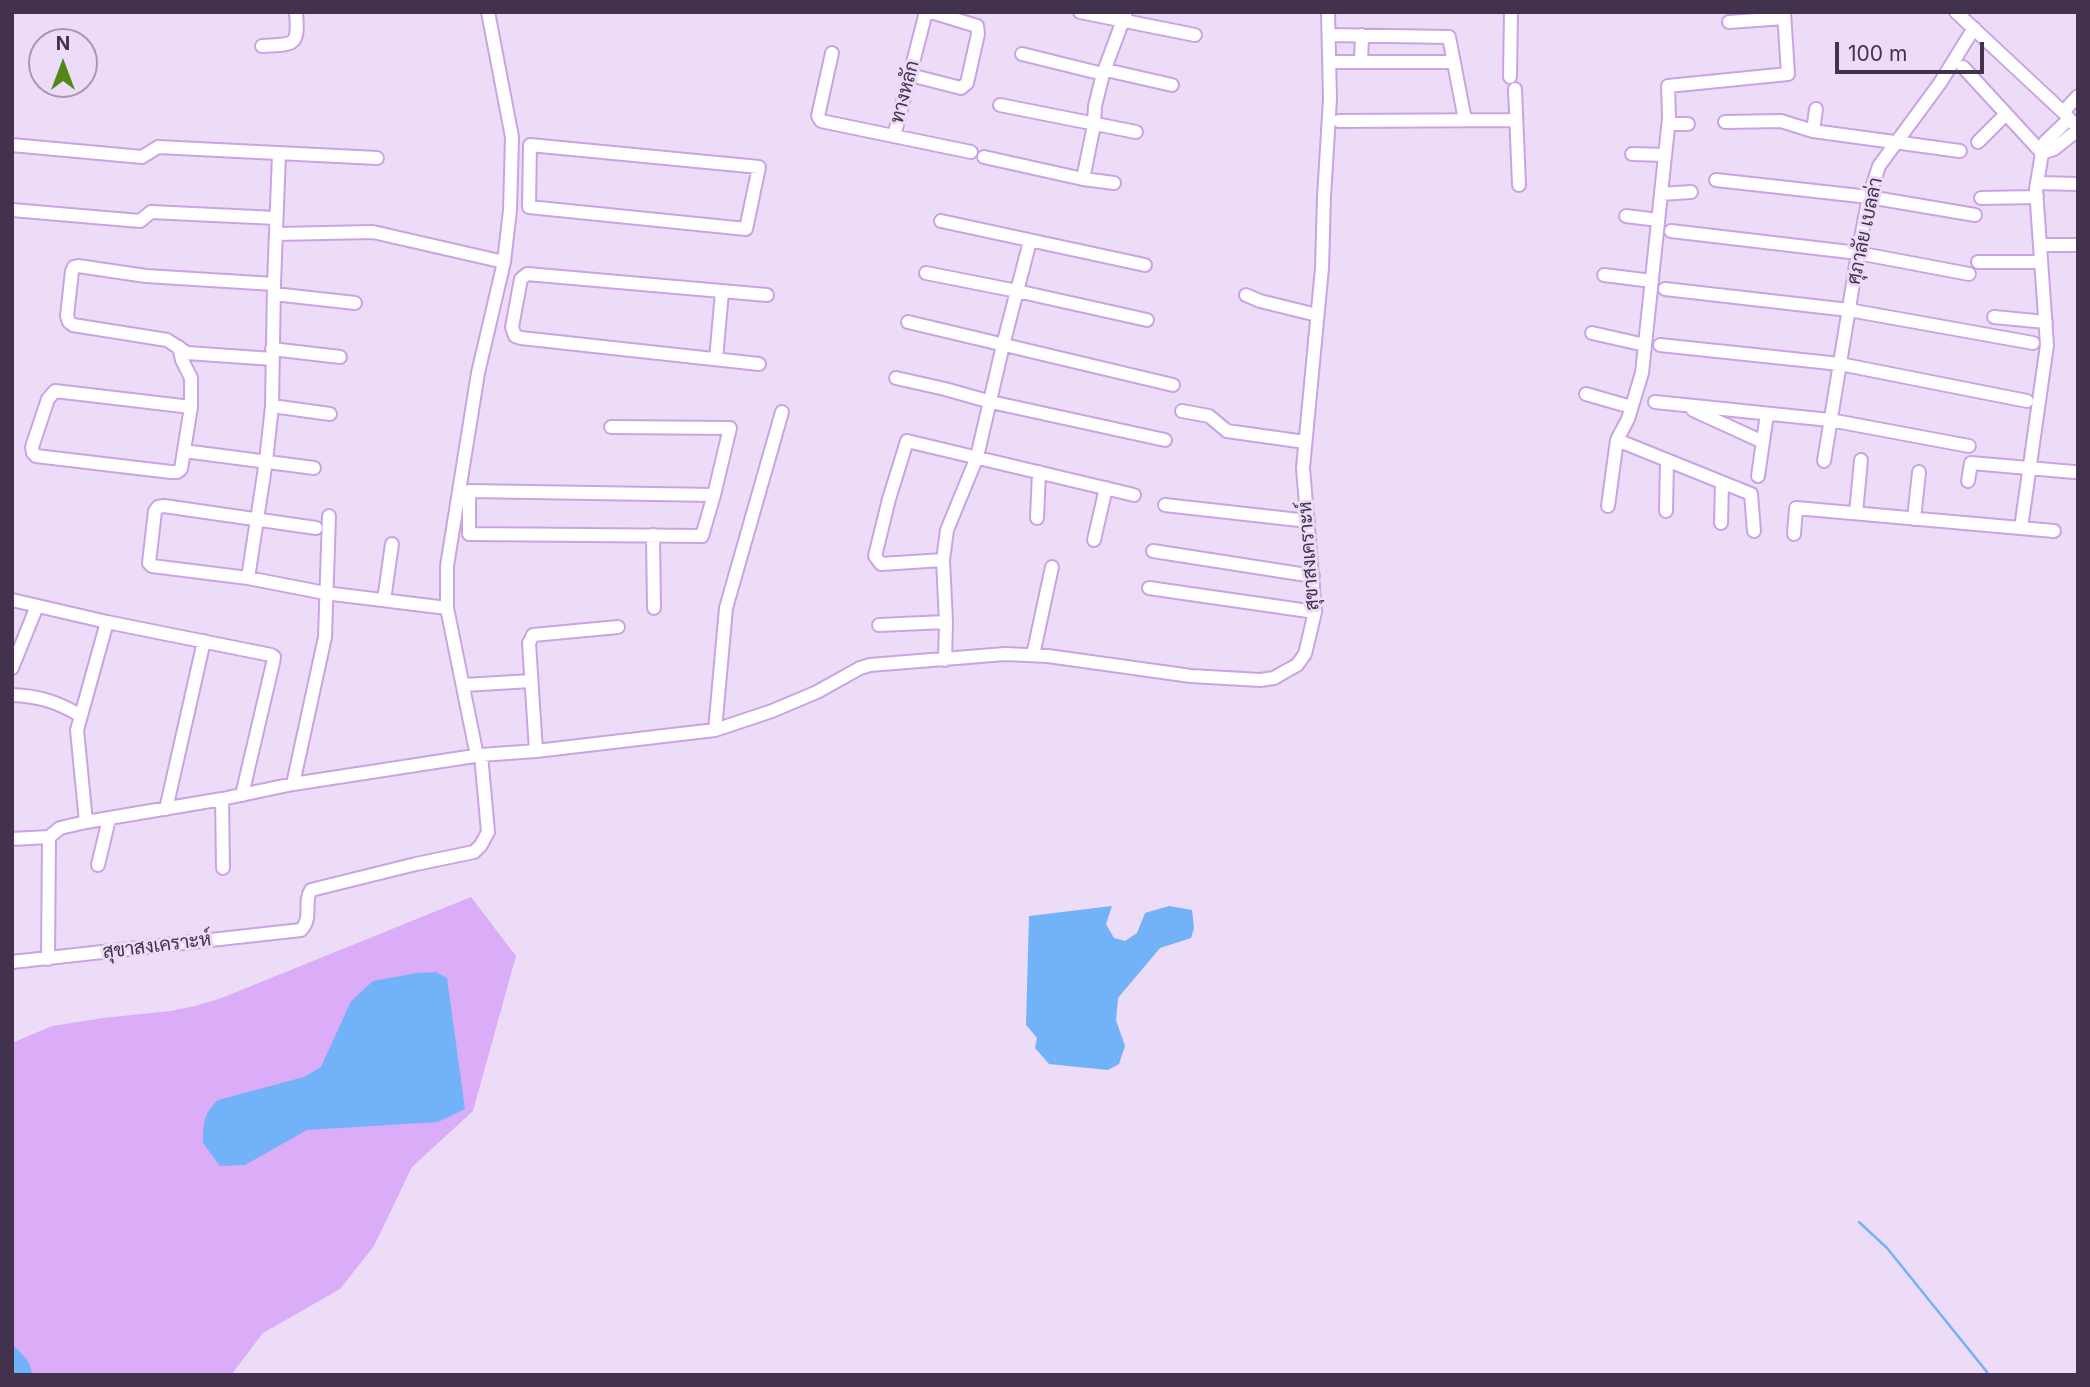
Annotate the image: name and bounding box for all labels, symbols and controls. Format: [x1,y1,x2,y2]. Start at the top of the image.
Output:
north arrow [28,28,98,98]
scale bar [1838,28,1987,72]
text: N [56,32,70,55]
text: 100 m [1848,41,1907,66]
street label: ทางหลัก [886,58,924,126]
street label: ศุภาลัย เบลล่า [1843,175,1887,287]
street label: สุขาสงเคราะห์ [1294,501,1324,611]
street label: สุขาสงเคราะห์ [101,928,213,964]

